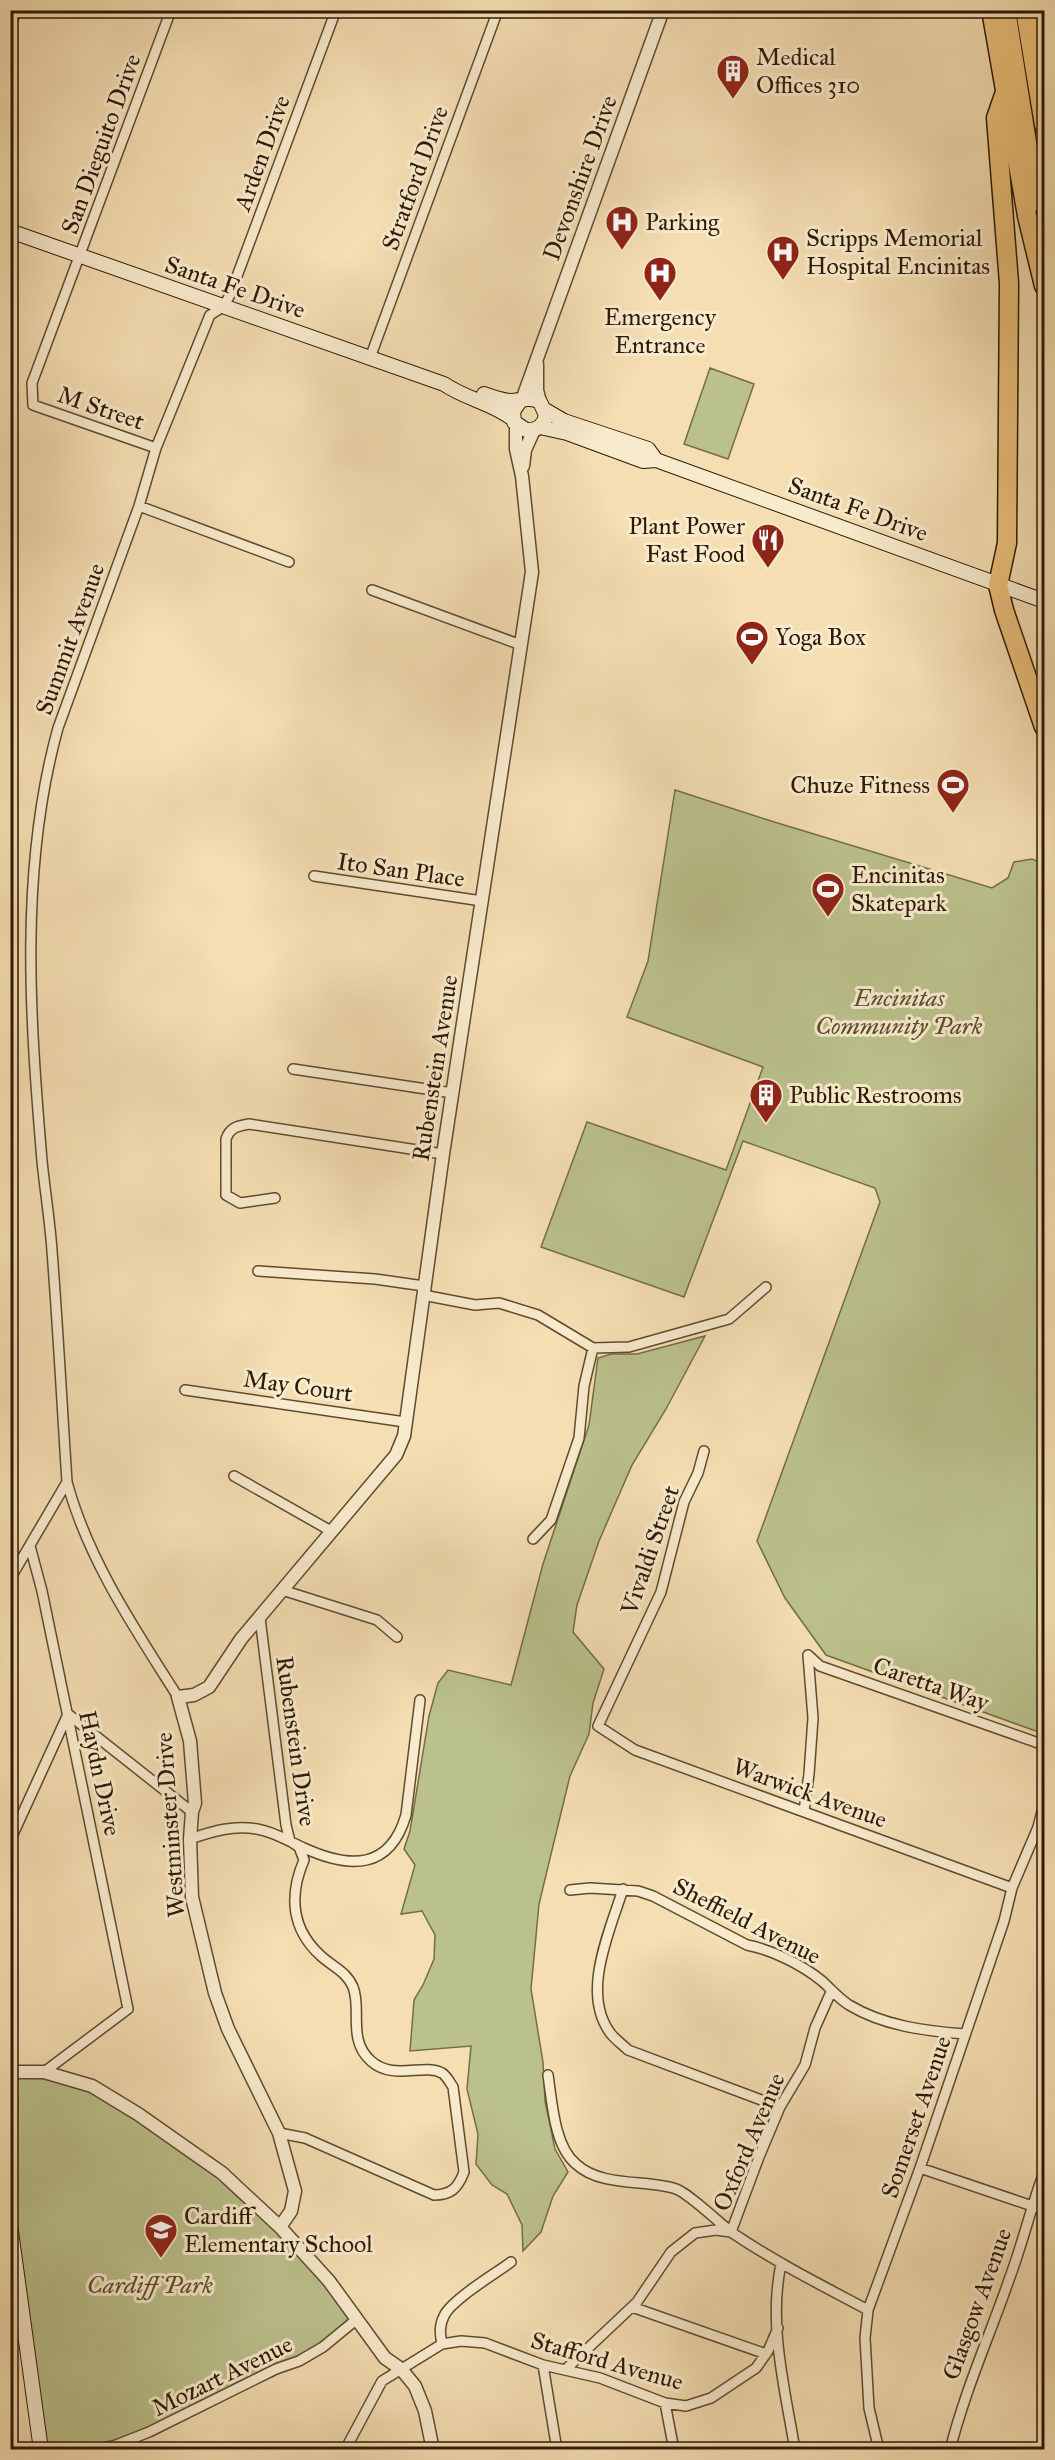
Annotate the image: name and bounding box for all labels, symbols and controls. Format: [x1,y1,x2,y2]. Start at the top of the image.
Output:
place label: Medical Offices 310 [756,42,860,100]
street label: San Dieguito Drive [54,50,148,238]
building icon: Medical Offices 310 [715,53,751,100]
street label: Arden Drive [227,91,297,216]
street label: Devonshire Drive [536,91,624,265]
street label: Stratford Drive [375,102,455,254]
hospital icon: Parking [604,204,640,251]
place label: Parking [645,207,720,237]
place label: Scripps Memorial Hospital Encinitas [806,223,990,281]
hospital icon: Scripps Memorial Hospital Encinitas [765,234,801,281]
street label: Santa Fe Drive [161,249,309,325]
hospital icon: Emergency Entrance [642,255,678,302]
place label: Emergency Entrance [604,302,717,360]
street label: M Street [54,379,149,437]
street label: Santa Fe Drive [784,470,932,548]
place label: Plant Power Fast Food [628,511,745,569]
restaurant icon: Plant Power Fast Food [750,522,786,569]
street label: Summit Avenue [29,559,111,719]
sports icon: Yoga Box [734,619,770,666]
place label: Yoga Box [775,622,866,652]
sports icon: Chuze Fitness [935,767,971,814]
place label: Chuze Fitness [790,770,930,800]
street label: Ito San Place [335,846,467,894]
place label: Encinitas Skatepark [851,860,948,918]
sports icon: Encinitas Skatepark [810,871,846,918]
street label: Rubenstein Avenue [405,973,465,1163]
park label: Encinitas Community Park [815,983,983,1041]
building icon: Public Restrooms [748,1077,784,1124]
place label: Public Restrooms [789,1080,962,1110]
street label: May Court [241,1363,355,1409]
street label: Vivaldi Street [614,1481,686,1619]
street label: Caretta Way [869,1650,993,1718]
street label: Rubenstein Drive [269,1654,323,1828]
street label: Haydn Drive [72,1708,128,1838]
street label: Westminster Drive [149,1731,191,1919]
street label: Warwick Avenue [729,1751,891,1835]
street label: Sheffield Avenue [668,1871,826,1971]
street label: Somerset Avenue [874,2032,958,2202]
street label: Oxford Avenue [706,2068,792,2216]
place label: Cardiff Elementary School [184,2201,373,2259]
school or university icon: Cardiff Elementary School [143,2212,179,2259]
street label: Glasgow Avenue [936,2224,1018,2384]
park label: Cardiff Park [87,2270,213,2301]
street label: Stafford Avenue [527,2325,687,2397]
street label: Mozart Avenue [147,2329,297,2423]

